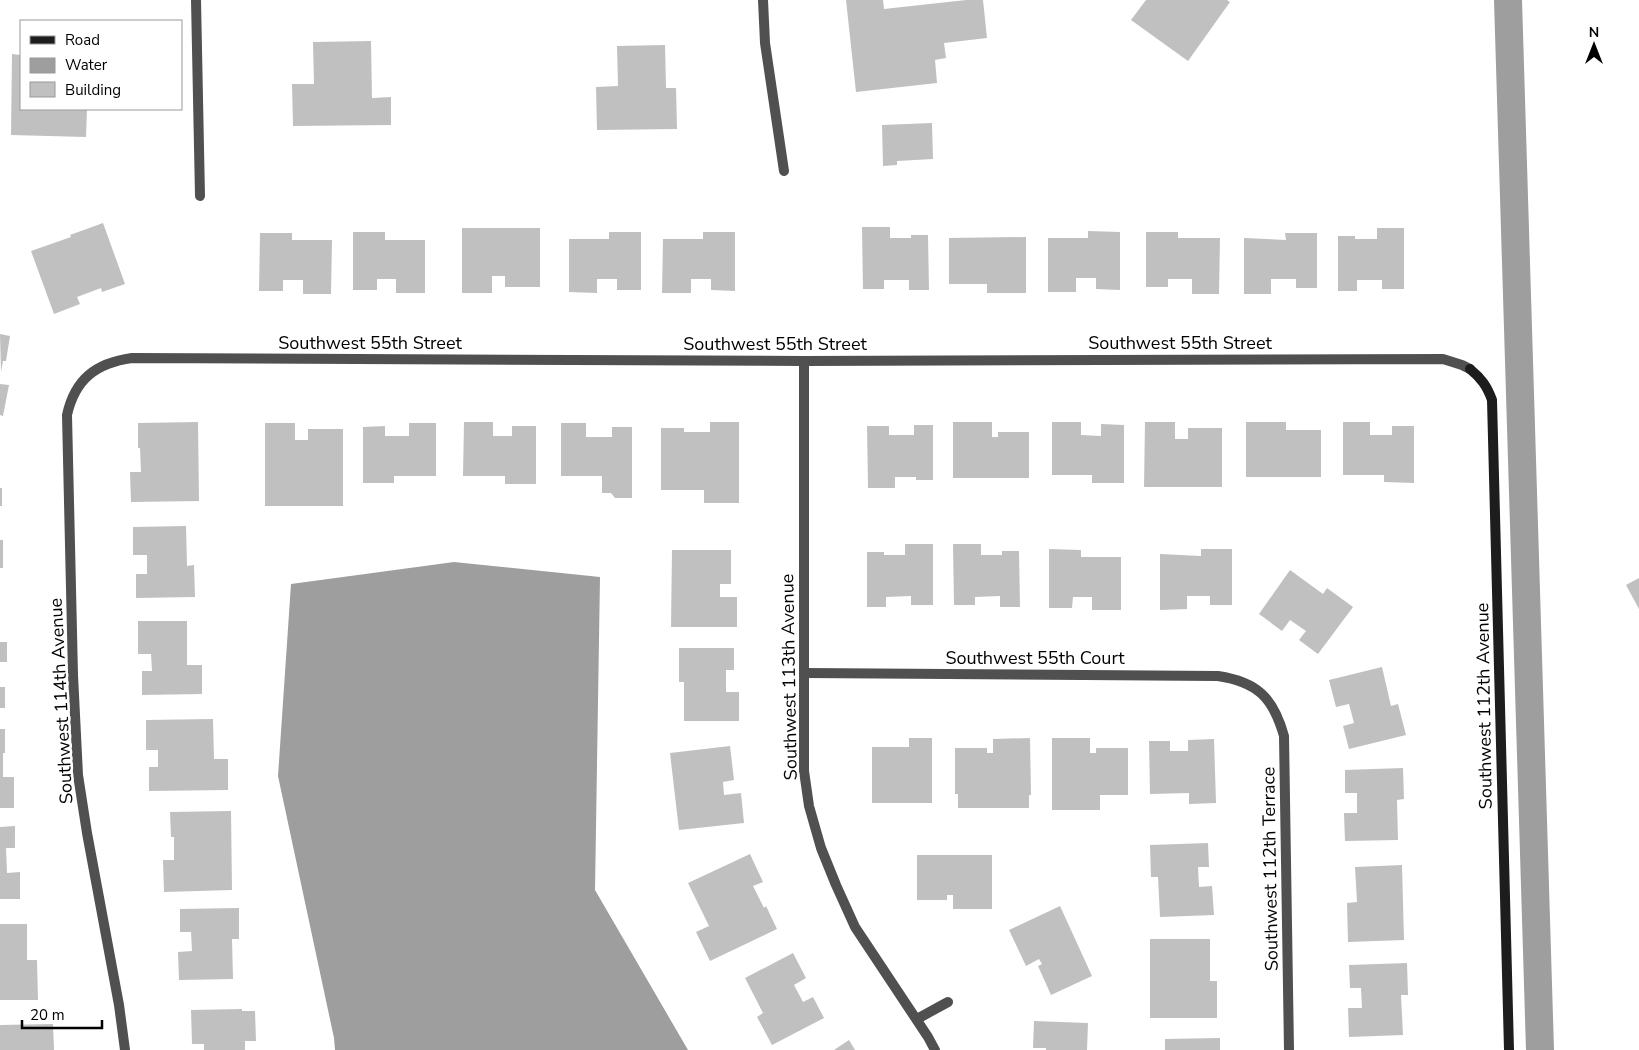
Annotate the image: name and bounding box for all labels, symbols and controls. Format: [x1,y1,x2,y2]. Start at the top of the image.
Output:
legend [20,20,182,110]
north arrow [1569,20,1619,70]
text: N [1589,23,1599,42]
text: Road [65,30,100,50]
text: Water [65,55,108,75]
text: Building [65,80,121,100]
street label: Southwest 55th Street [278,331,462,355]
street label: Southwest 55th Street [1088,331,1272,355]
street label: Southwest 55th Street [683,332,867,356]
street label: Southwest 113th Avenue [775,574,803,780]
street label: Southwest 114th Avenue [44,597,78,805]
street label: Southwest 112th Avenue [1470,603,1498,809]
street label: Southwest 55th Court [945,646,1125,670]
street label: Southwest 112th Terrace [1256,767,1284,971]
scale bar [22,998,102,1030]
text: 20 m [30,1005,65,1025]

